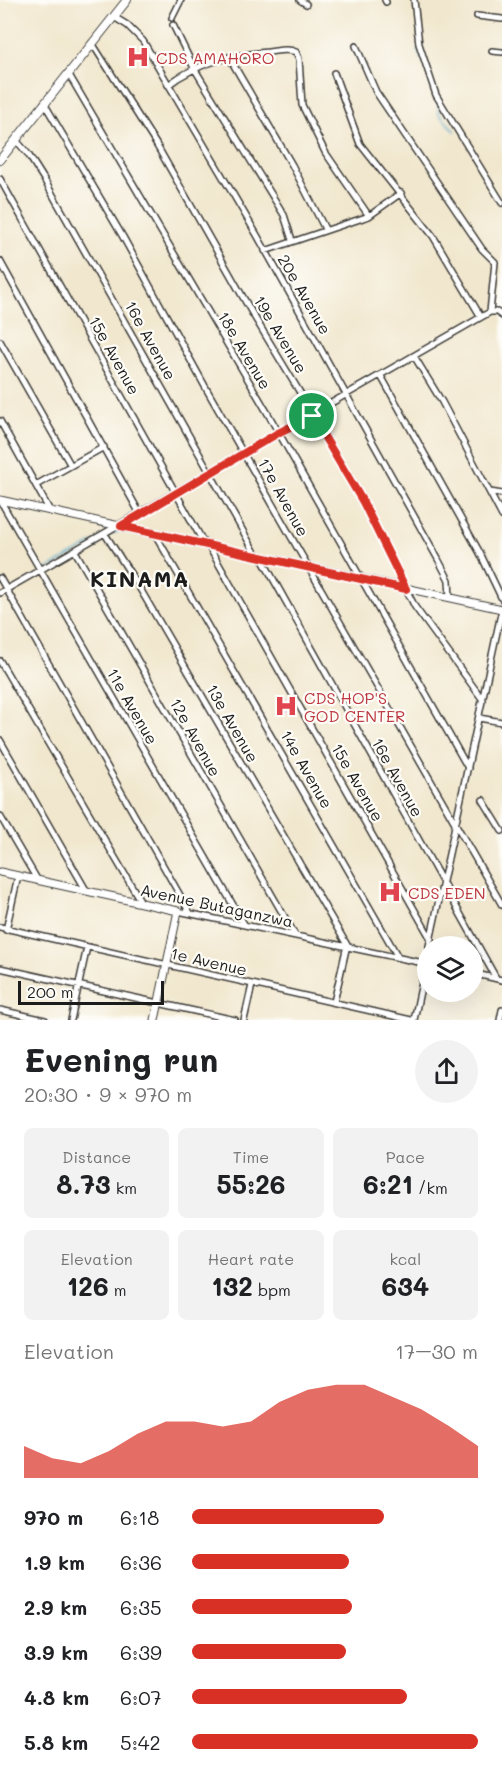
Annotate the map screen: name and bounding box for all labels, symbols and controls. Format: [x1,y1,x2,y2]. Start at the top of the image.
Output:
hospital icon: CDS AMAHORO [125,44,151,70]
place label: CDS AMAHORO [156,47,274,68]
street label: 20e Avenue [274,250,336,338]
street label: 19e Avenue [250,291,312,377]
street label: 16e Avenue [121,297,181,383]
street label: 18e Avenue [214,307,276,393]
street label: 15e Avenue [85,312,145,398]
pin [286,390,337,441]
icon: arrive [295,399,328,432]
street label: 17e Avenue [254,454,314,540]
district label: KINAMA [90,564,190,593]
street label: 11e Avenue [103,664,163,748]
street label: 13e Avenue [202,680,264,766]
place label: CDS HOP'S GOD CENTER [304,687,405,726]
hospital icon: CDS HOP'S GOD CENTER [273,693,299,719]
street label: 12e Avenue [166,694,226,780]
street label: 14e Avenue [276,726,338,812]
street label: 16e Avenue [368,734,428,820]
street label: 15e Avenue [327,739,389,825]
street label: Avenue Butaganzwa [139,879,295,931]
hospital icon: CDS EDEN [377,879,403,905]
place label: CDS EDEN [408,882,486,903]
map controls [417,936,483,1002]
button: layers [417,936,483,1002]
street label: 1e Avenue [169,942,249,980]
scale bar [18,978,164,1006]
text: 200 m [27,981,74,1002]
text: Evening run [24,1037,218,1080]
button: share [415,1040,478,1103]
text: 20:30 · 9 × 970 m [24,1081,192,1107]
text: Distance [62,1146,131,1167]
text: Time [233,1146,269,1167]
text: Pace [386,1146,425,1167]
text: 8.73 [56,1167,111,1201]
text: 55:26 [217,1167,285,1201]
text: 6:21 [363,1167,413,1201]
text: km [111,1177,137,1198]
text: /km [413,1177,448,1198]
text: Elevation [61,1248,133,1269]
text: Heart rate [208,1248,294,1269]
text: kcal [389,1248,421,1269]
text: 126 [67,1269,109,1303]
text: 132 [211,1269,253,1303]
text: 634 [381,1269,429,1303]
text: m [109,1279,127,1300]
text: bpm [253,1279,291,1300]
text: Elevation [24,1338,114,1364]
text: 17–30 m [395,1338,478,1364]
text: 970 m [24,1504,83,1530]
text: 6:18 [120,1504,159,1530]
text: 1.9 km [24,1549,85,1575]
text: 6:36 [120,1549,162,1575]
text: 2.9 km [24,1594,87,1620]
text: 6:35 [120,1594,162,1620]
text: 3.9 km [24,1639,88,1665]
text: 6:39 [120,1639,162,1665]
text: 4.8 km [24,1684,89,1710]
text: 6:07 [120,1684,162,1710]
text: 5.8 km [24,1729,88,1755]
text: 5:42 [120,1729,161,1755]

